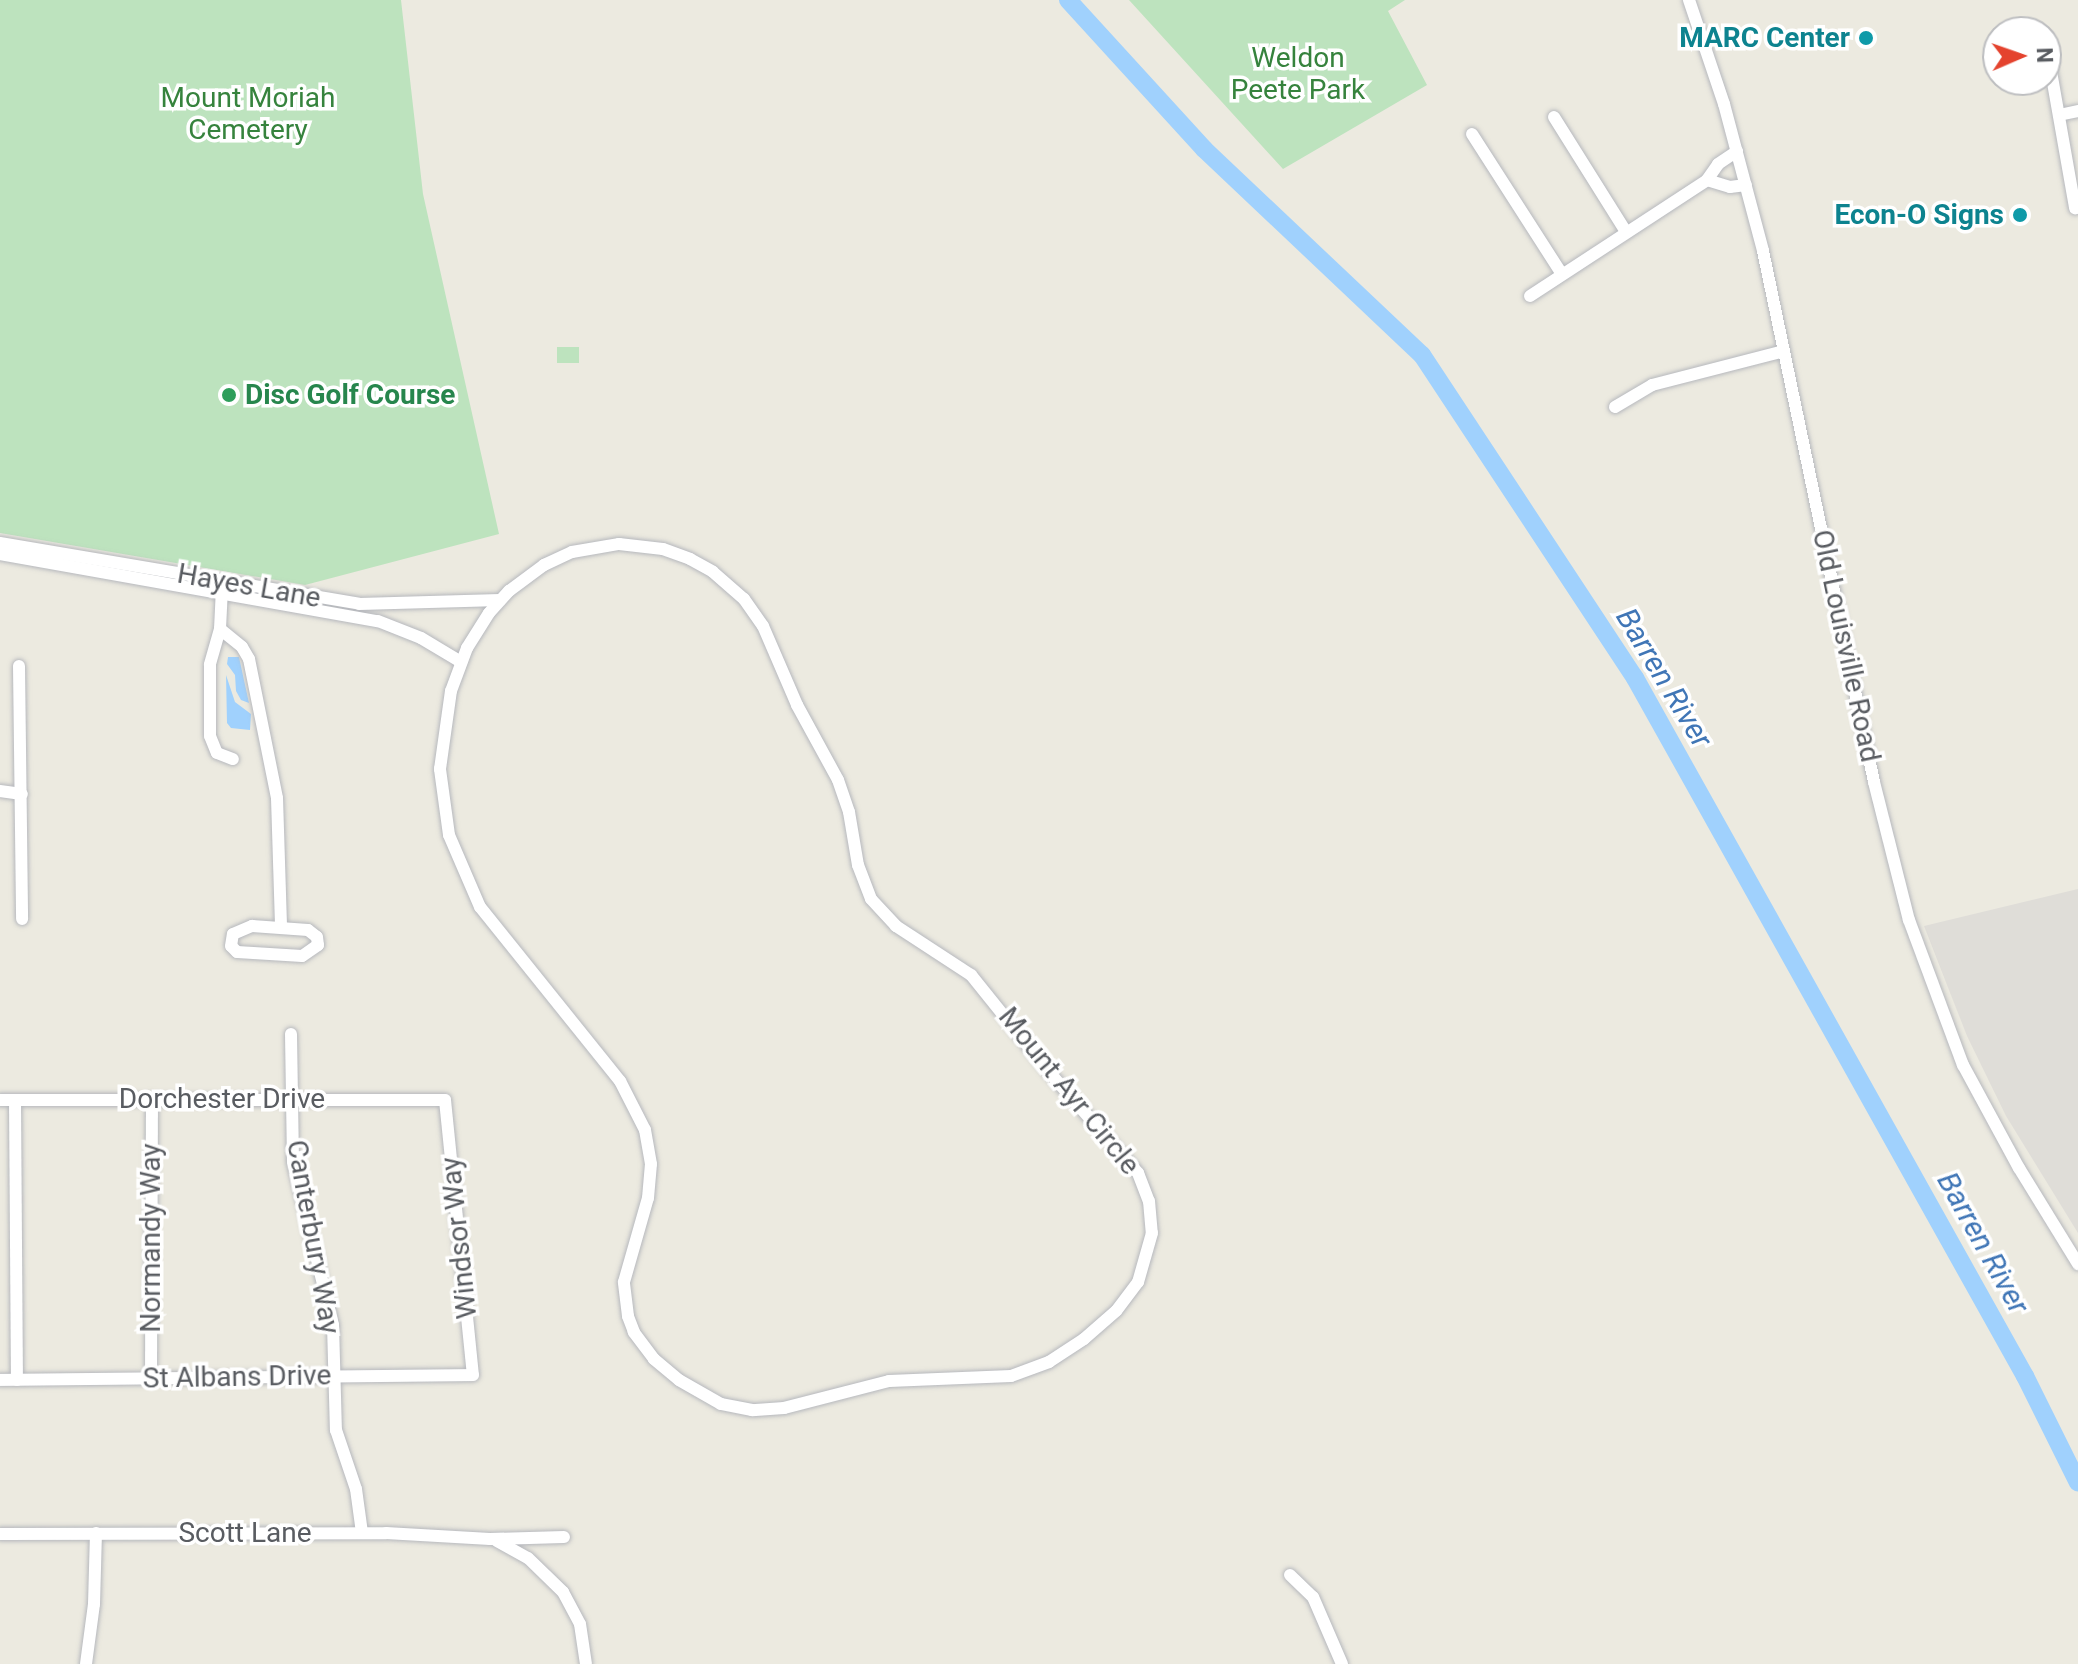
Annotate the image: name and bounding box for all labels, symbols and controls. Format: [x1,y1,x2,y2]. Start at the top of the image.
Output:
north arrow [1982,16,2062,96]
place label: MARC Center [1679,21,1850,55]
marker: MARC Center [1857,29,1875,47]
park label: Weldon Peete Park [1231,41,1365,107]
text: N [2032,47,2057,63]
park label: Mount Moriah Cemetery [161,81,335,147]
place label: Econ-O Signs [1834,198,2004,232]
marker: Econ-O Signs [2011,206,2029,224]
place label: Disc Golf Course [245,378,455,412]
marker: Disc Golf Course [220,386,238,404]
street label: Old Louisville Road [1805,527,1887,765]
street label: Hayes Lane [175,557,323,615]
water label: Barren River [1608,602,1720,754]
street label: Mount Ayr Circle [991,1001,1147,1181]
street label: Dorchester Drive [119,1082,325,1116]
street label: Canterbury Way [279,1137,347,1337]
street label: Normandy Way [134,1143,168,1333]
street label: Windsor Way [434,1155,484,1321]
water label: Barren River [1929,1166,2037,1320]
street label: St Albans Drive [142,1359,332,1395]
street label: Scott Lane [178,1516,312,1550]

